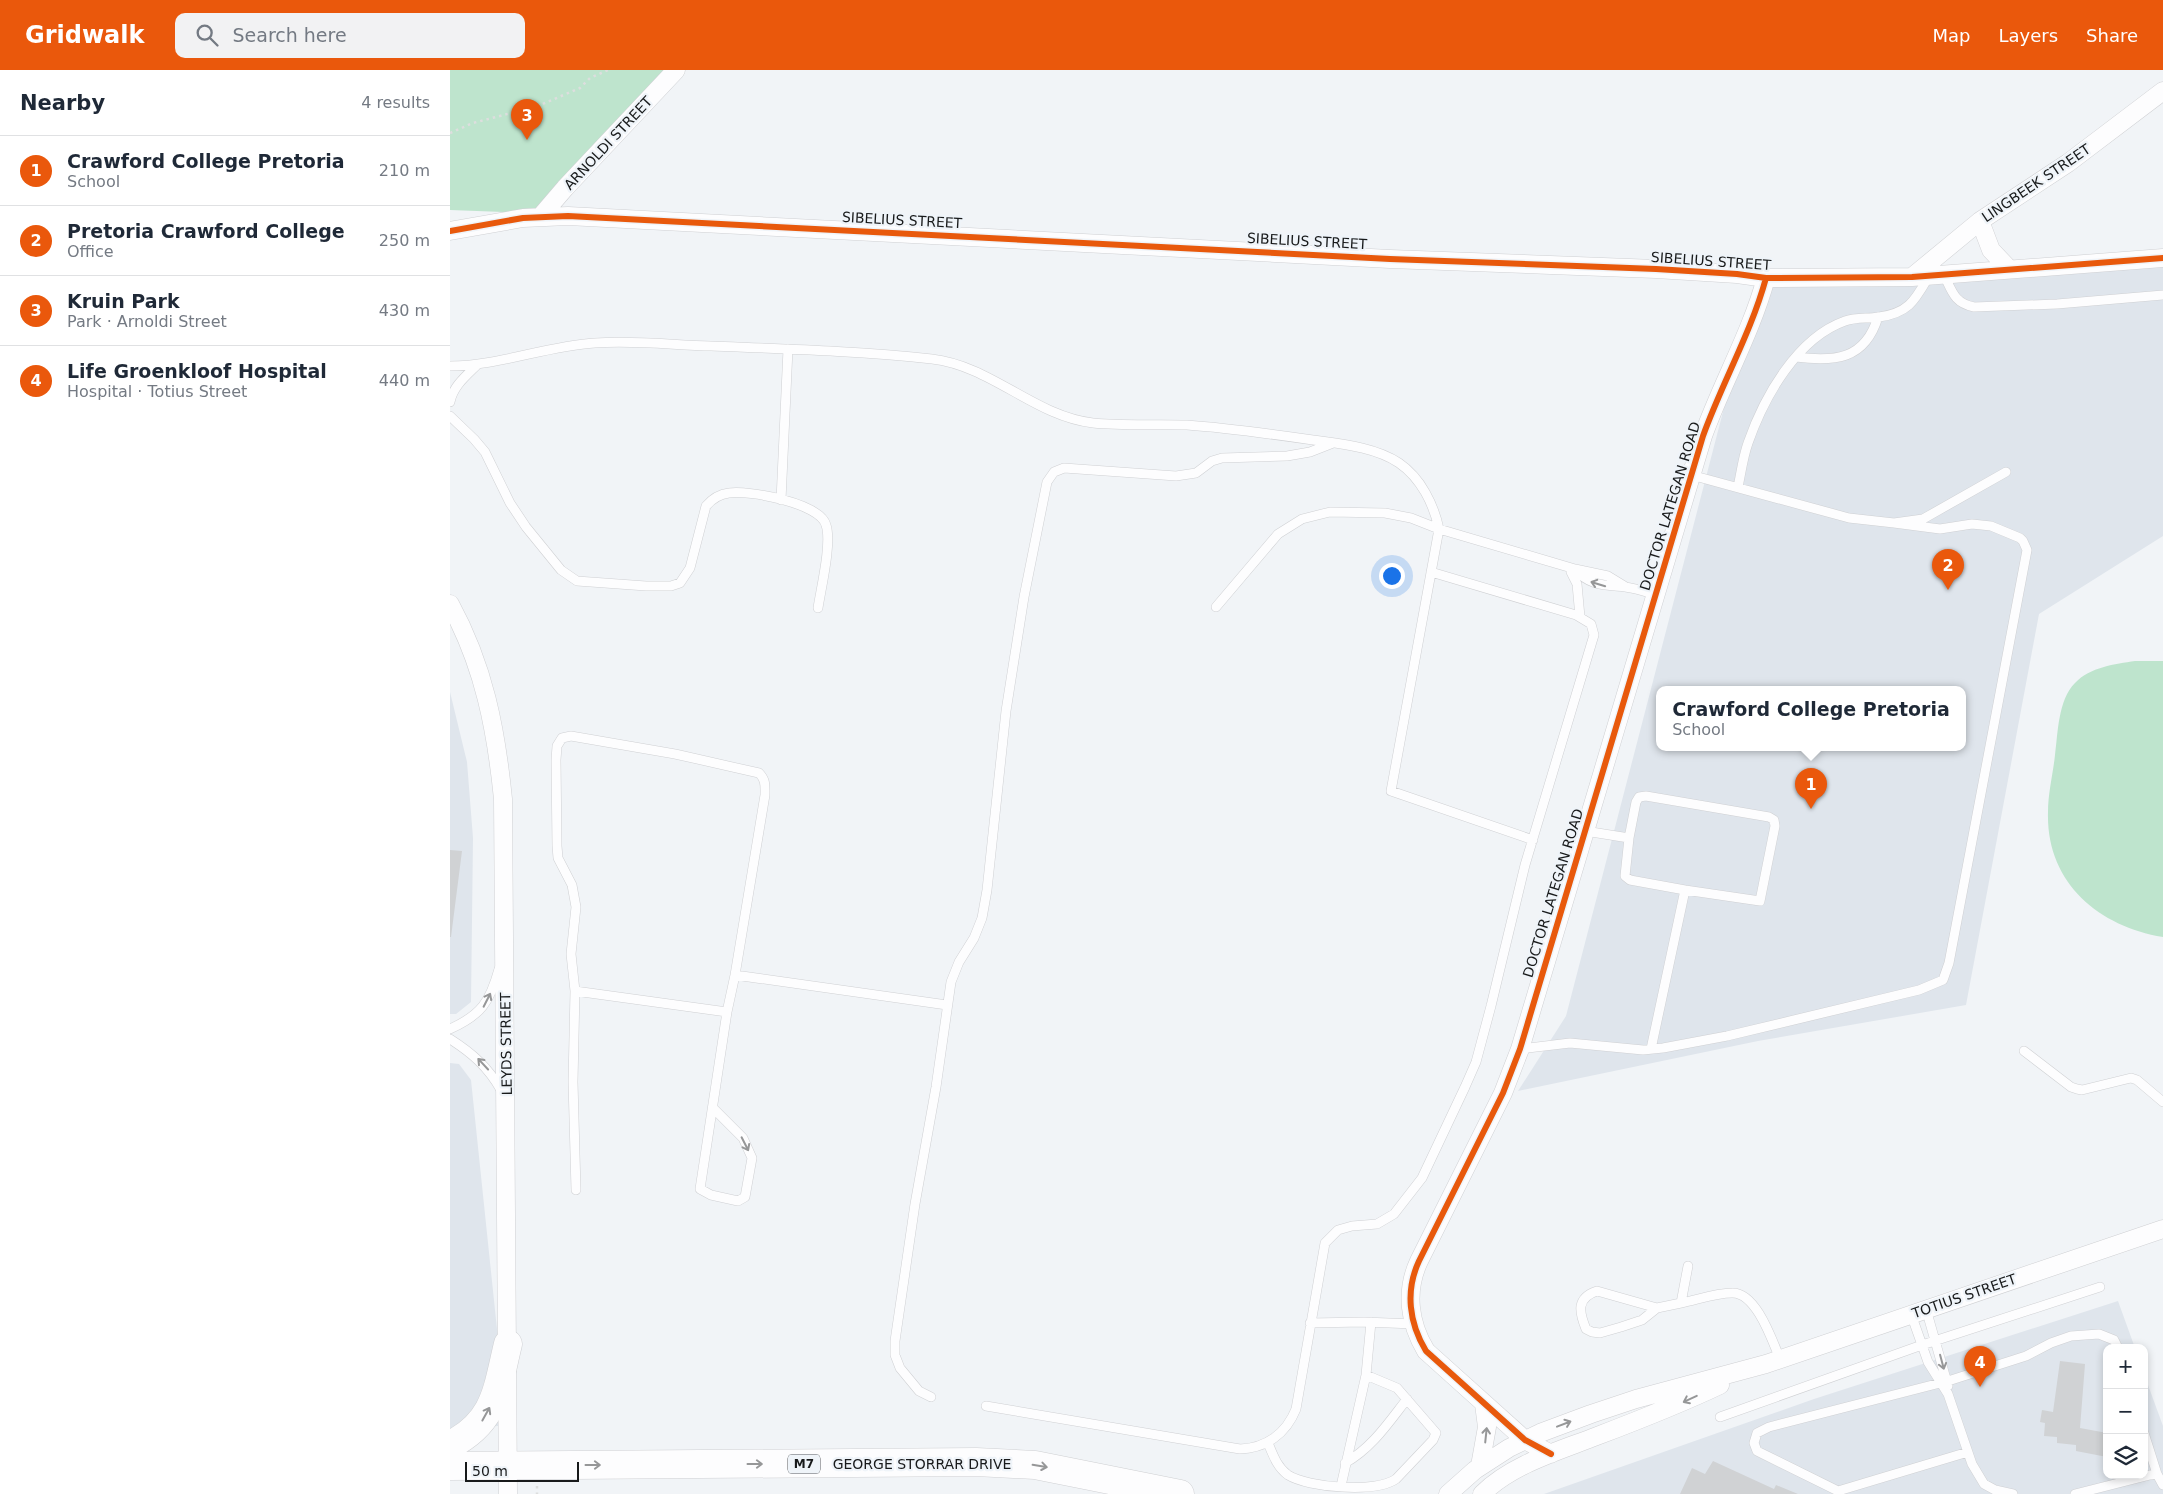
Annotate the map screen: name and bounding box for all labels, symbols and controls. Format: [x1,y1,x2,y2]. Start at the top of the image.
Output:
search box [175,13,525,58]
text: Gridwalk [25,21,145,49]
icon: search [193,21,221,49]
text: Search here [233,24,347,46]
text: Map [1932,25,1970,46]
text: Layers [1998,25,2058,46]
text: Share [2086,25,2138,46]
text: Nearby [20,91,105,115]
text: 4 results [361,93,430,112]
street label: ARNOLDI STREET [561,93,656,193]
pin: 3 [511,99,543,140]
street label: LINGBEEK STREET [1979,140,2094,225]
text: Crawford College Pretoria [67,150,345,172]
text: 1 [30,161,42,180]
text: 210 m [379,161,430,180]
text: School [67,172,120,191]
street label: SIBELIUS STREET [841,209,963,231]
text: Pretoria Crawford College [67,220,345,242]
street label: SIBELIUS STREET [1246,230,1368,252]
text: 2 [30,231,42,250]
text: 250 m [379,231,430,250]
text: Office [67,242,114,261]
street label: SIBELIUS STREET [1650,249,1772,273]
text: Kruin Park [67,290,180,312]
text: 3 [30,301,42,320]
text: 430 m [379,301,430,320]
text: Park · Arnoldi Street [67,312,227,331]
text: Life Groenkloof Hospital [67,360,327,382]
text: 4 [30,371,42,390]
text: 440 m [379,371,430,390]
text: Hospital · Totius Street [67,382,247,401]
street label: DOCTOR LATEGAN ROAD [1637,420,1703,592]
pin: 2 [1932,549,1964,590]
your location [1379,563,1405,589]
one-way arrow [1590,579,1606,589]
popup [1656,686,1966,751]
text: Crawford College Pretoria [1672,698,1950,720]
text: School [1672,720,1725,739]
pin: 1 [1795,768,1827,809]
street label: DOCTOR LATEGAN ROAD [1520,807,1586,979]
street label: LEYDS STREET [497,992,515,1095]
one-way arrow [483,993,492,1008]
one-way arrow [477,1057,489,1070]
one-way arrow [741,1136,750,1151]
street label: TOTIUS STREET [1909,1271,2019,1322]
map controls [2103,1344,2148,1479]
button: + [2103,1344,2148,1389]
pin: 4 [1964,1346,1996,1387]
one-way arrow [1938,1353,1947,1369]
button: − [2103,1389,2148,1434]
one-way arrow [1683,1395,1698,1404]
one-way arrow [481,1407,491,1422]
one-way arrow [1556,1419,1571,1428]
one-way arrow [1481,1428,1491,1444]
button: layers [2103,1434,2148,1479]
road number: M7 [788,1455,820,1474]
street label: GEORGE STORRAR DRIVE [833,1456,1011,1472]
scale bar [465,1459,579,1482]
one-way arrow [747,1459,763,1469]
one-way arrow [584,1460,601,1470]
one-way arrow [1032,1462,1048,1472]
text: 50 m [472,1463,508,1479]

